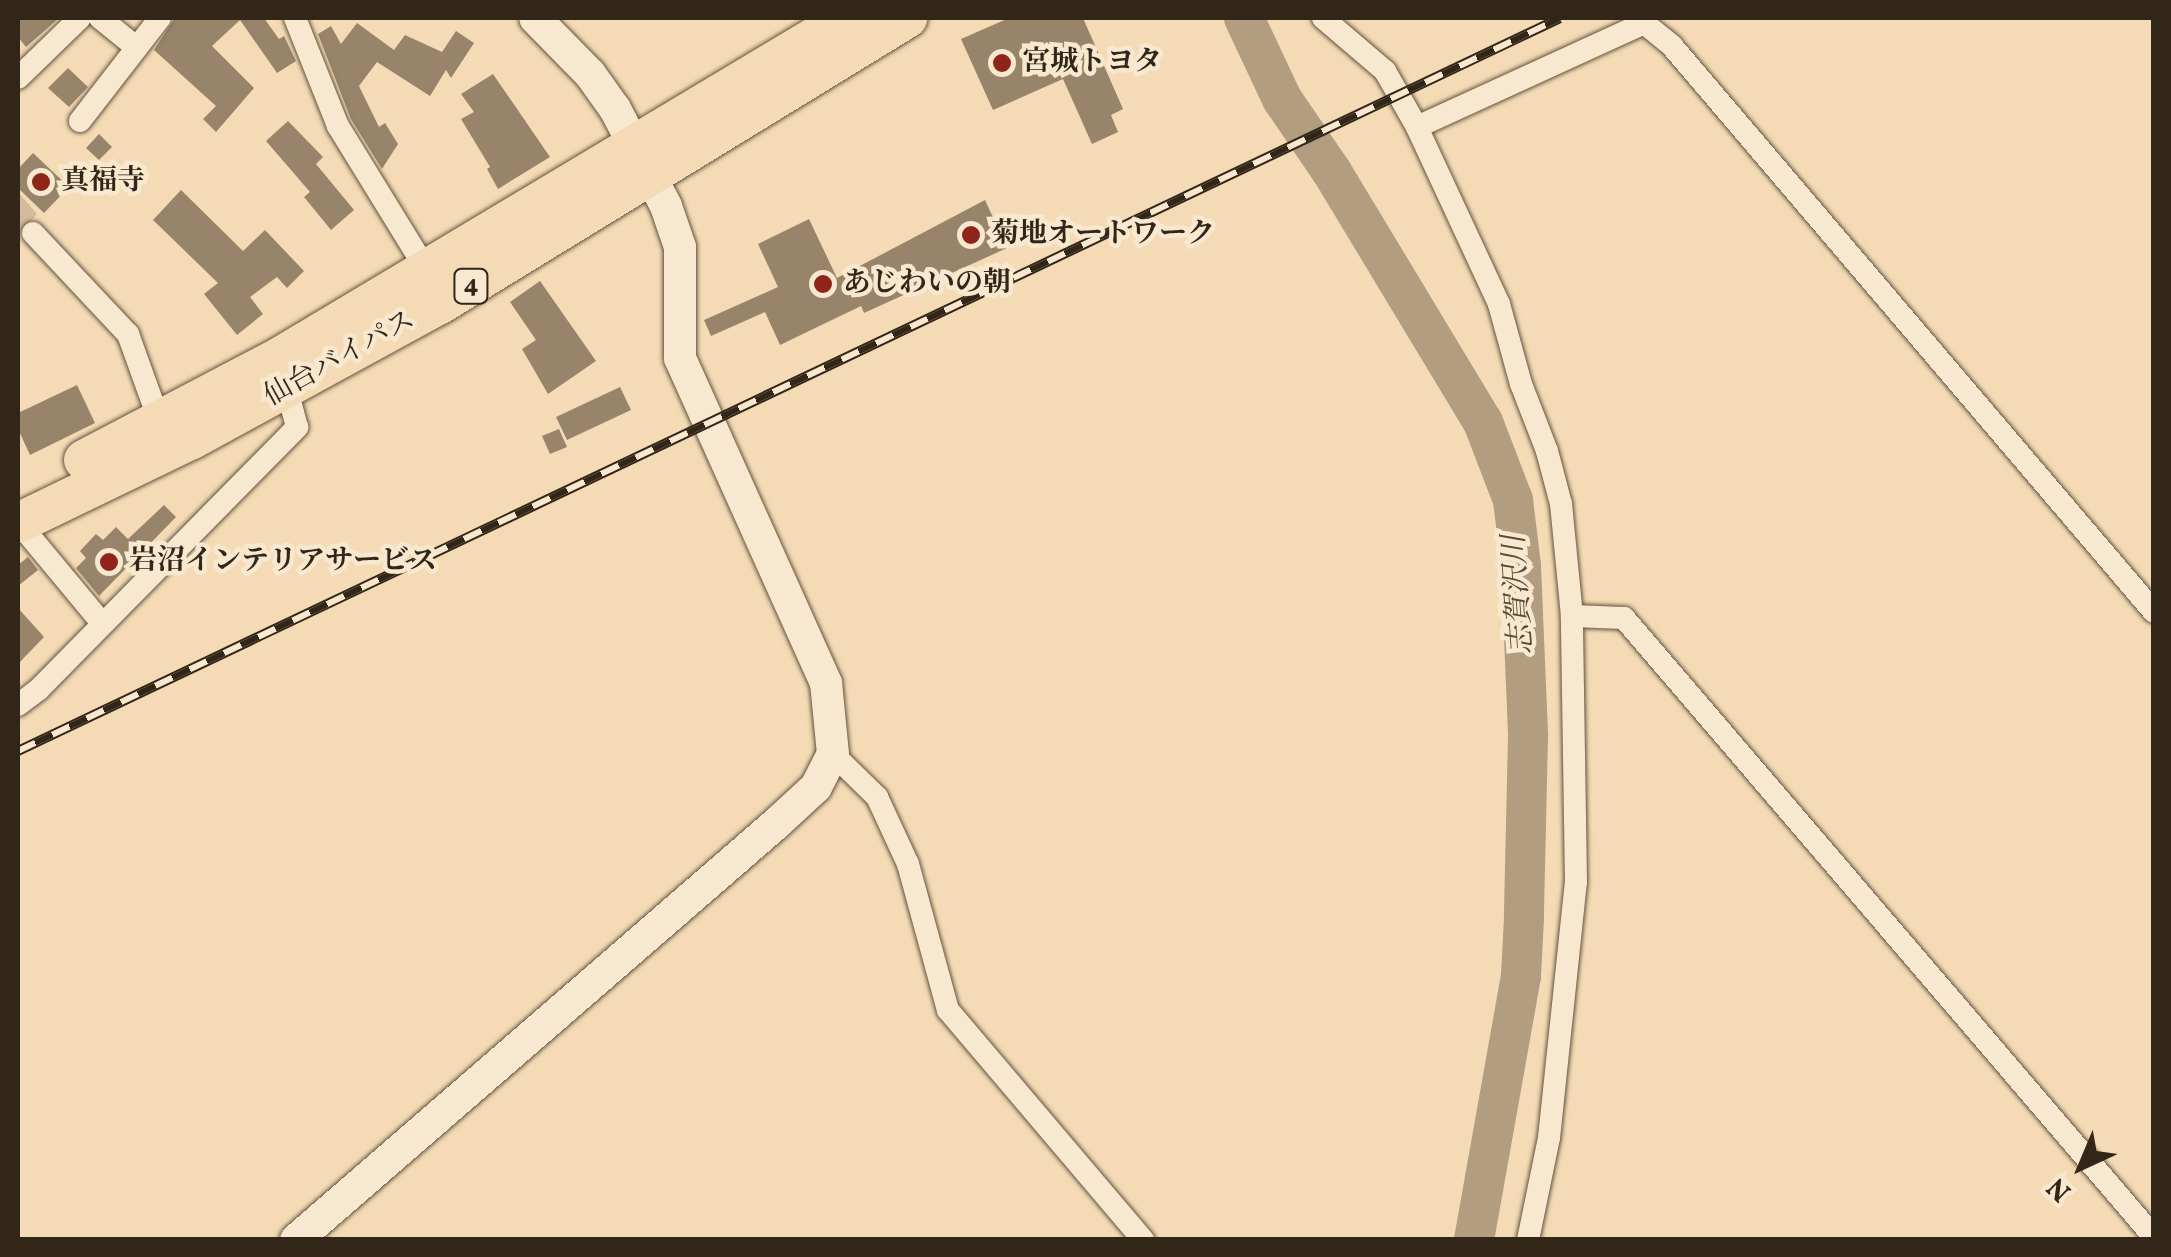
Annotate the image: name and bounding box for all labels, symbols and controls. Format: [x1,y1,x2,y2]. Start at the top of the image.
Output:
place label: 宮城トヨタ [1022,46,1162,80]
marker: 宮城トヨタ [991,52,1013,74]
place label: 真福寺 [61,165,145,199]
marker: 真福寺 [30,171,52,193]
place label: 菊地オートワーク [991,218,1215,252]
marker: 菊地オートワーク [960,224,982,246]
road number: 4 [451,266,491,306]
place label: あじわいの朝 [843,267,1011,301]
marker: あじわいの朝 [812,273,834,295]
street label: 仙台バイパス [258,304,422,414]
water label: 志賀沢川 [1497,534,1541,656]
place label: 岩沼インテリアサービス [129,545,437,579]
marker: 岩沼インテリアサービス [98,551,120,573]
north arrow [2031,1117,2131,1217]
text: N [2039,1168,2081,1210]

